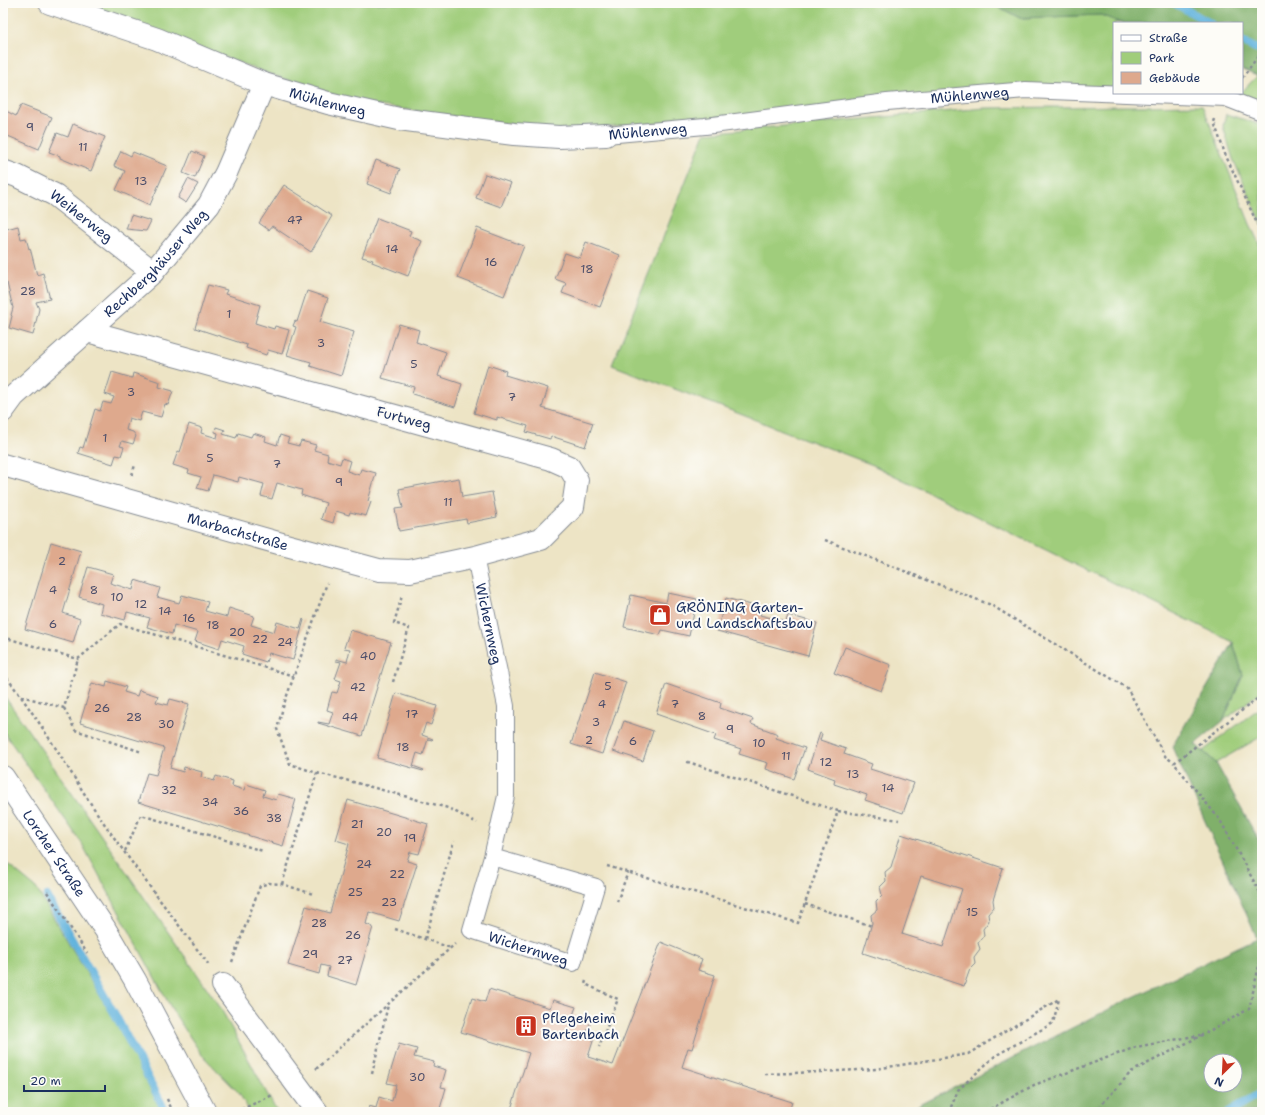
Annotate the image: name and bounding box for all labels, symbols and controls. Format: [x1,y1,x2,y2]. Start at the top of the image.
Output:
legend [1113,22,1243,94]
text: Straße [1149,30,1188,46]
text: Park [1149,50,1175,66]
text: Gebäude [1149,70,1200,86]
street label: Mühlenweg [287,83,368,120]
street label: Mühlenweg [930,83,1010,107]
house number: 9 [26,119,34,135]
street label: Mühlenweg [608,119,688,144]
house number: 11 [78,139,88,155]
house number: 13 [135,173,147,189]
street label: Weiherweg [46,185,117,246]
street label: Rechberghäuser Weg [100,205,211,321]
house number: 47 [287,212,303,228]
house number: 14 [386,241,398,257]
house number: 16 [484,254,498,270]
house number: 18 [580,261,594,277]
house number: 28 [20,283,36,299]
house number: 1 [226,306,232,322]
house number: 3 [317,335,325,351]
house number: 5 [410,356,418,372]
house number: 3 [127,384,135,400]
house number: 7 [508,389,516,405]
street label: Furtweg [375,402,433,434]
house number: 1 [102,430,108,446]
house number: 5 [206,450,214,466]
house number: 7 [273,456,281,472]
house number: 9 [335,474,343,490]
house number: 11 [443,494,453,510]
street label: Marbachstraße [185,509,290,554]
house number: 2 [58,553,66,569]
street label: Wichernweg [472,581,506,666]
house number: 4 [49,582,57,598]
house number: 8 [90,582,98,598]
house number: 10 [110,589,124,605]
house number: 12 [135,596,147,612]
place label: GRÖNING Garten- und Landschaftsbau [676,598,813,632]
shop icon: GRÖNING Garten- und Landschaftsbau [647,602,673,628]
house number: 14 [159,603,171,619]
house number: 16 [182,610,196,626]
house number: 6 [49,616,57,632]
house number: 18 [206,617,220,633]
house number: 20 [229,624,245,640]
house number: 22 [252,631,268,647]
house number: 24 [277,634,293,650]
house number: 40 [360,648,376,664]
house number: 5 [604,678,612,694]
house number: 42 [350,679,366,695]
house number: 4 [598,696,606,712]
house number: 7 [671,696,679,712]
house number: 26 [94,700,110,716]
house number: 17 [406,706,418,722]
house number: 8 [698,708,706,724]
house number: 28 [126,709,142,725]
house number: 44 [342,709,358,725]
house number: 3 [592,714,600,730]
house number: 30 [158,716,174,732]
house number: 9 [726,721,734,737]
house number: 2 [585,732,593,748]
house number: 6 [629,733,637,749]
house number: 10 [752,735,766,751]
house number: 18 [396,739,410,755]
house number: 11 [781,748,791,764]
house number: 12 [820,754,832,770]
house number: 13 [847,766,859,782]
house number: 14 [882,780,894,796]
house number: 32 [161,782,177,798]
house number: 34 [202,794,218,810]
house number: 36 [233,803,249,819]
street label: Lorcher Straße [19,806,90,900]
house number: 38 [266,810,282,826]
house number: 21 [351,816,363,832]
house number: 20 [376,824,392,840]
house number: 19 [404,830,416,846]
house number: 24 [356,856,372,872]
house number: 22 [389,866,405,882]
house number: 25 [347,884,363,900]
house number: 23 [381,894,397,910]
house number: 15 [966,904,978,920]
house number: 28 [311,915,327,931]
house number: 26 [345,927,361,943]
street label: Wichernweg [486,927,571,970]
house number: 29 [302,946,318,962]
house number: 27 [337,952,353,968]
place label: Pflegeheim Bartenbach [542,1009,619,1043]
building icon: Pflegeheim Bartenbach [513,1013,539,1039]
north arrow [1203,1053,1243,1093]
scale bar [24,1067,105,1093]
house number: 30 [409,1069,425,1085]
text: 20 m [30,1073,61,1089]
text: N [1212,1073,1226,1090]

